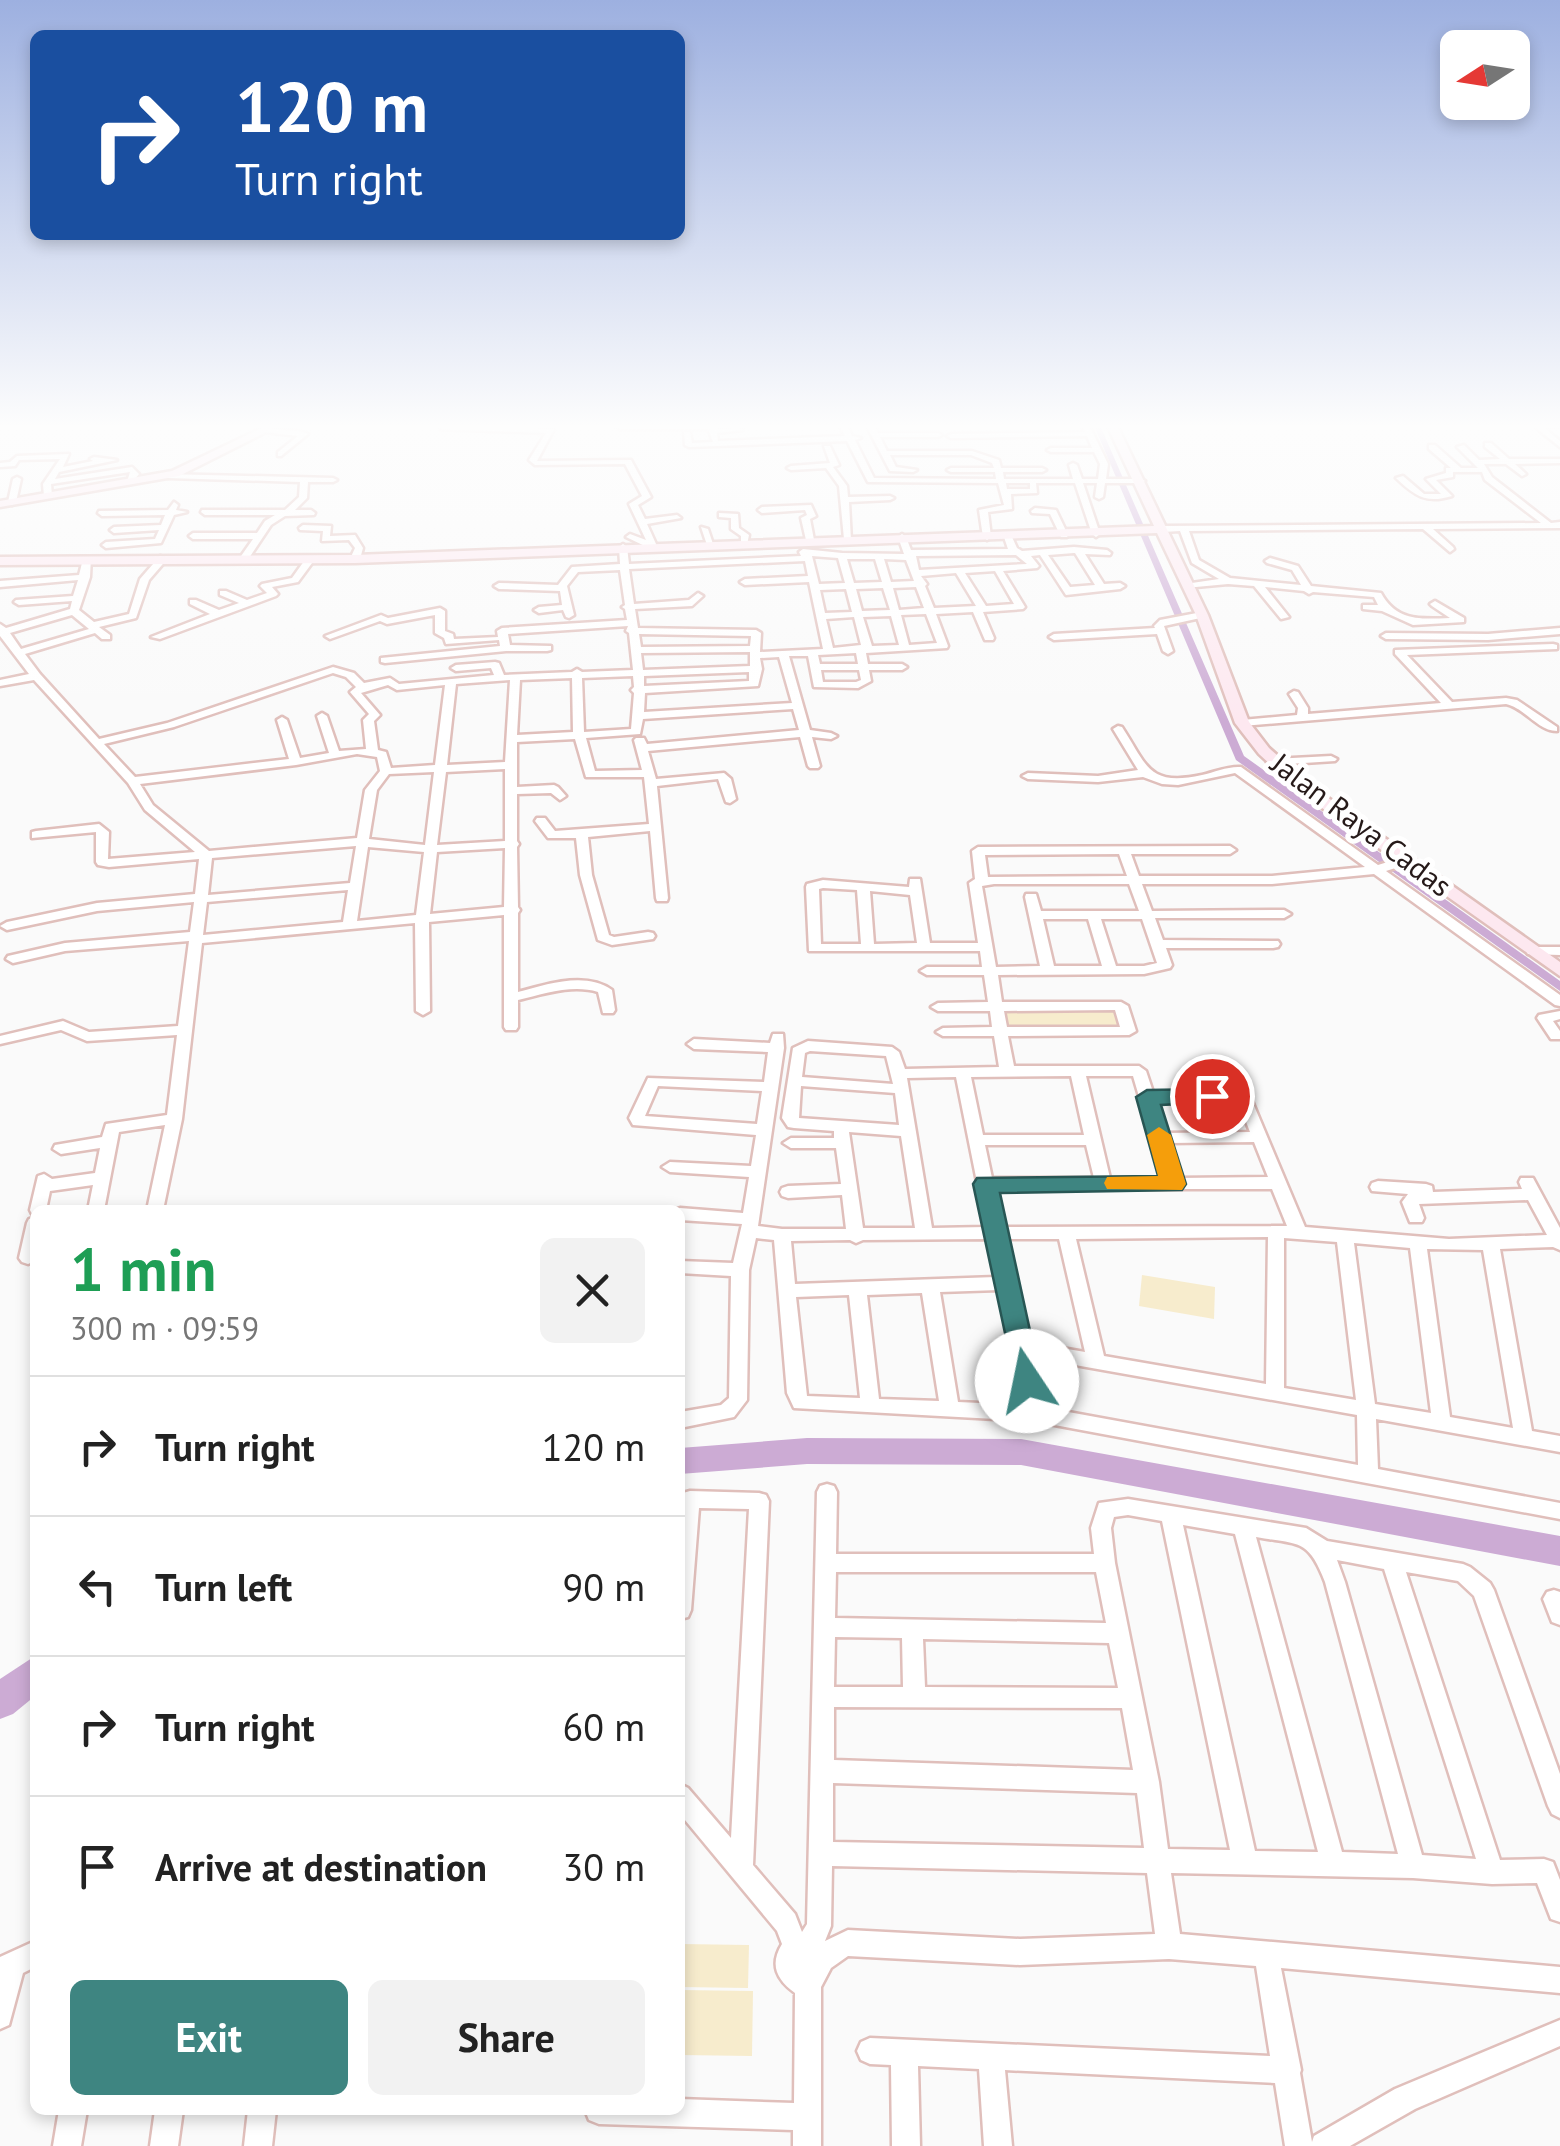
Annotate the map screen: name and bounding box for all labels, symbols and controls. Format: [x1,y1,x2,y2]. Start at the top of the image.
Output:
north arrow [1440,30,1530,120]
map controls [1440,30,1530,120]
text: 120 m [235,61,428,151]
icon: right [70,70,200,200]
text: Turn right [235,149,423,207]
street label: Jalan Raya Cadas [1262,742,1460,905]
pin [1170,1054,1255,1139]
icon: arrive [1185,1069,1240,1124]
text: 1 min [70,1230,216,1308]
button: close [540,1238,645,1343]
text: 300 m · 09:59 [70,1307,259,1349]
position arrow [975,1329,1079,1433]
icon: right [70,1419,125,1474]
text: Turn right [155,1422,315,1471]
text: 120 m [542,1422,645,1471]
icon: left [70,1559,125,1614]
text: Turn left [155,1562,292,1611]
text: 90 m [563,1562,645,1611]
icon: right [70,1699,125,1754]
text: Turn right [155,1702,315,1751]
text: 60 m [563,1702,645,1751]
icon: arrive [70,1839,125,1894]
text: Arrive at destination [155,1842,487,1891]
text: 30 m [563,1842,645,1891]
button: Exit [70,1980,348,2095]
button: Share [368,1980,645,2095]

